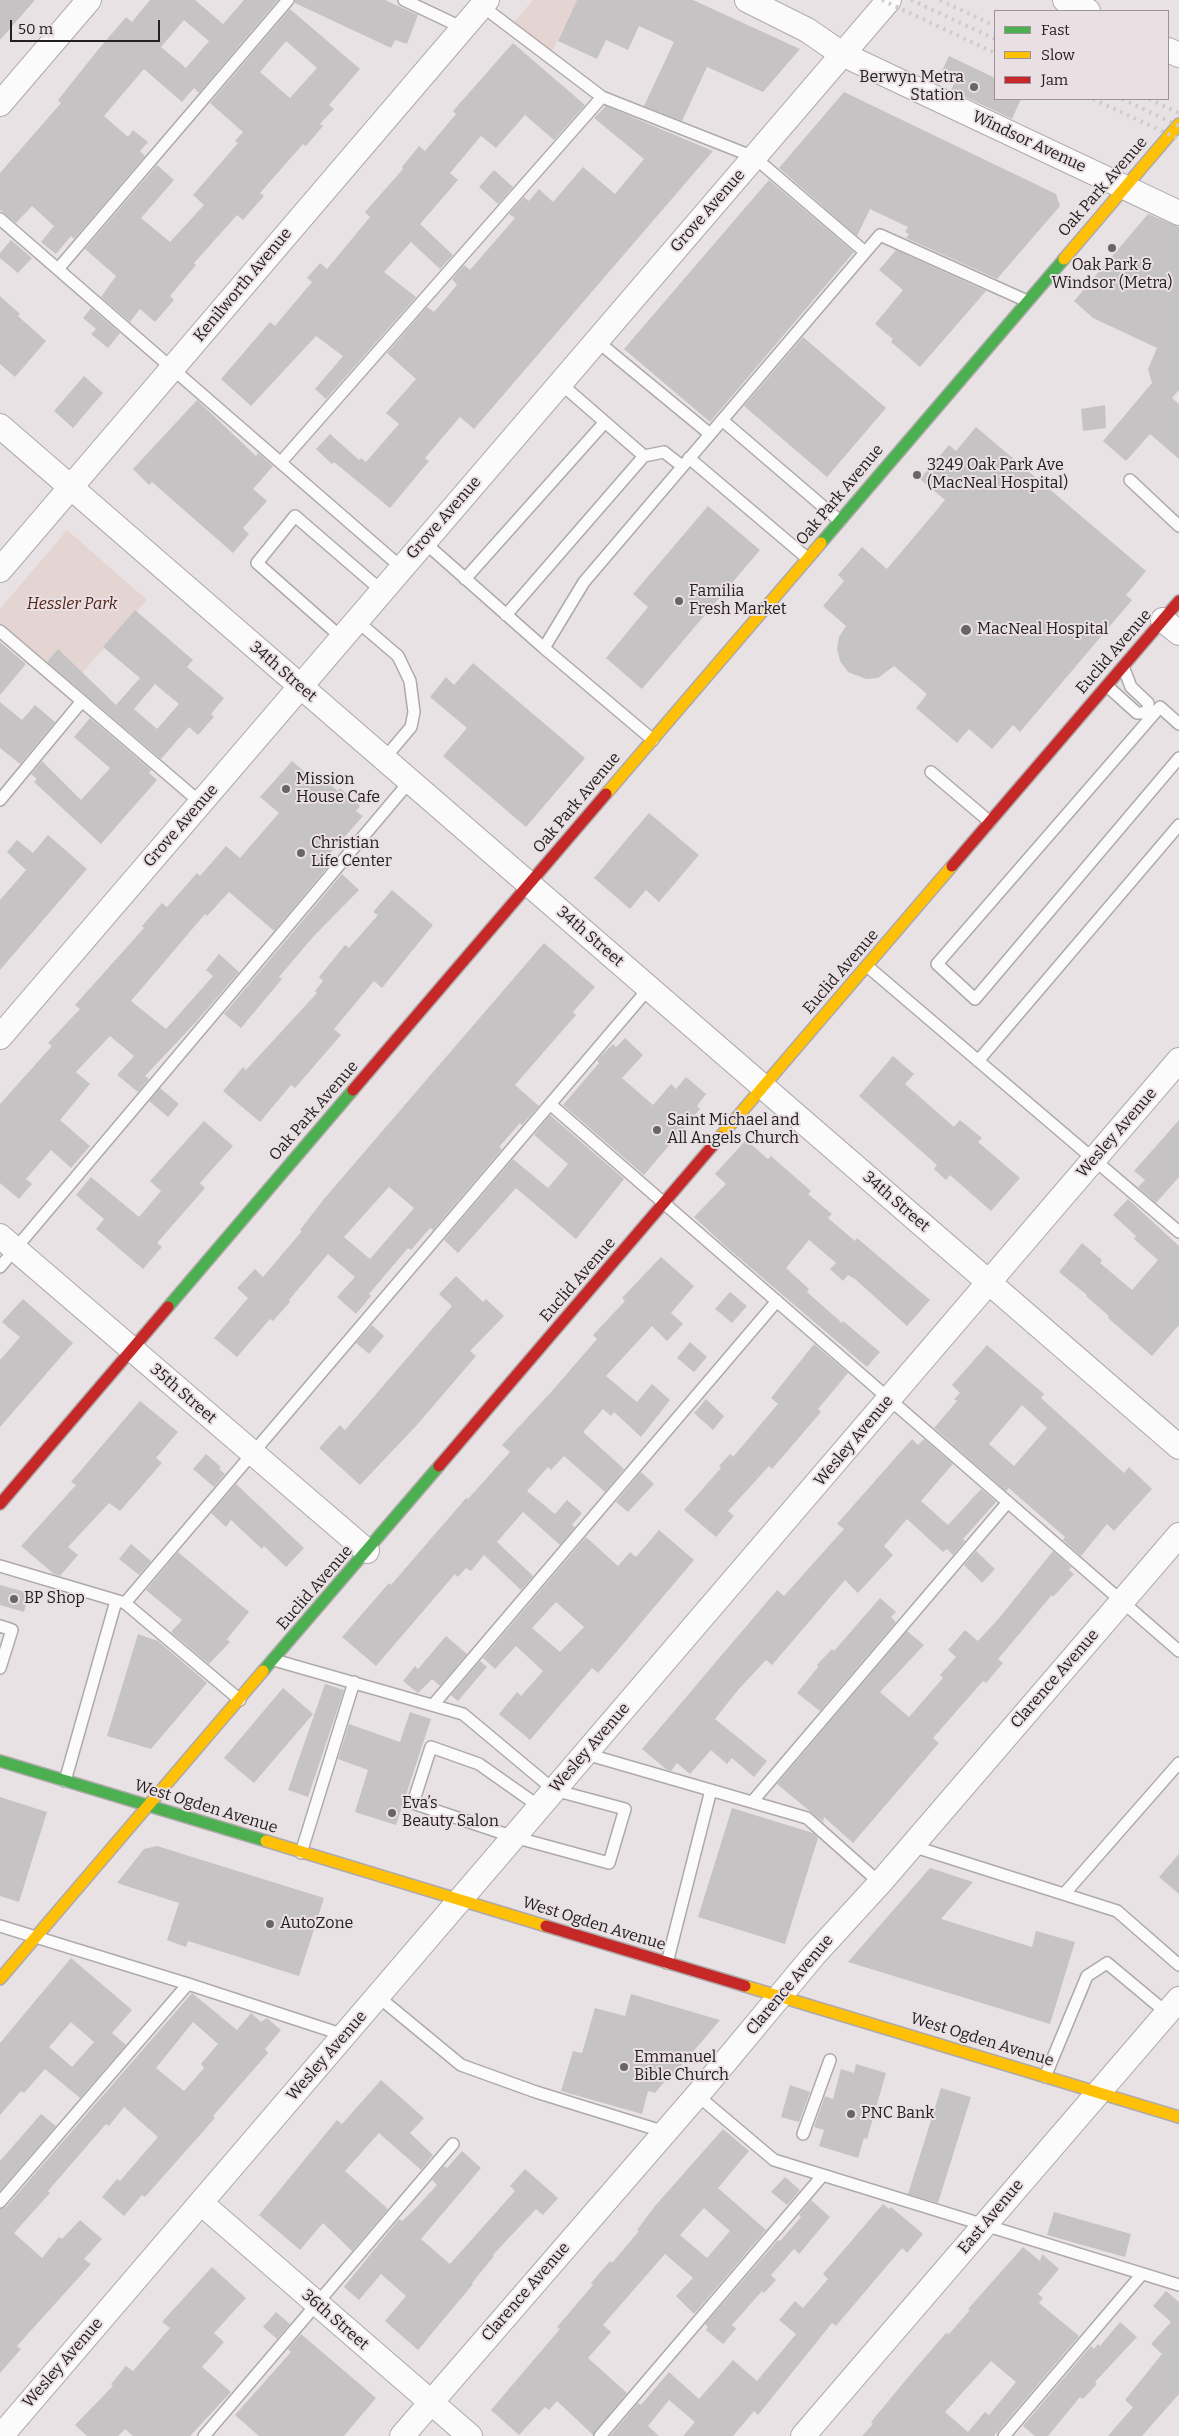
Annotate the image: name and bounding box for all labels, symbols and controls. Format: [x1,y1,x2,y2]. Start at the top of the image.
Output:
scale bar [12,10,162,42]
legend [994,10,1169,100]
text: 50 m [18,20,53,38]
text: Fast [1041,21,1070,39]
text: Slow [1041,46,1075,64]
place label: Berwyn Metra Station [859,68,964,106]
text: Jam [1041,71,1068,89]
marker: Berwyn Metra Station [968,81,980,93]
street label: Windsor Avenue [969,107,1089,177]
street label: Oak Park Avenue [1054,133,1152,241]
street label: Grove Avenue [667,166,749,256]
street label: Kenilworth Avenue [190,224,296,346]
marker: Oak Park & Windsor (Metra) [1106,242,1118,254]
place label: Oak Park & Windsor (Metra) [1052,256,1172,294]
street label: Oak Park Avenue [792,441,888,549]
place label: 3249 Oak Park Ave (MacNeal Hospital) [927,456,1068,494]
marker: 3249 Oak Park Ave (MacNeal Hospital) [911,469,923,481]
street label: Grove Avenue [403,473,485,563]
place label: Familia Fresh Market [689,582,787,620]
park label: Hessler Park [27,595,117,615]
marker: Familia Fresh Market [673,595,685,607]
street label: Euclid Avenue [1072,606,1156,698]
place label: MacNeal Hospital [977,620,1108,640]
marker: MacNeal Hospital [959,623,973,637]
street label: 34th Street [246,638,320,706]
street label: Oak Park Avenue [529,749,625,857]
place label: Mission House Cafe [296,770,380,808]
street label: Grove Avenue [140,781,222,871]
marker: Mission House Cafe [280,783,292,795]
place label: Christian Life Center [311,834,392,872]
marker: Christian Life Center [295,847,307,859]
street label: 34th Street [553,903,627,971]
street label: Euclid Avenue [799,926,883,1018]
street label: Oak Park Avenue [265,1057,363,1165]
street label: Wesley Avenue [1073,1084,1161,1182]
place label: Saint Michael and All Angels Church [667,1111,799,1149]
marker: Saint Michael and All Angels Church [651,1124,663,1136]
street label: 34th Street [859,1168,933,1236]
street label: Euclid Avenue [536,1234,620,1326]
street label: 35th Street [146,1360,220,1428]
street label: Wesley Avenue [810,1392,898,1490]
street label: Euclid Avenue [273,1542,357,1634]
place label: BP Shop [24,1589,85,1609]
marker: BP Shop [8,1593,20,1605]
street label: Clarence Avenue [1007,1626,1103,1732]
street label: Wesley Avenue [546,1699,634,1797]
street label: West Ogden Avenue [132,1776,280,1838]
place label: Eva’s Beauty Salon [402,1794,499,1832]
marker: Eva’s Beauty Salon [386,1807,398,1819]
street label: West Ogden Avenue [520,1893,668,1955]
place label: AutoZone [280,1914,353,1934]
marker: AutoZone [264,1918,276,1930]
street label: Clarence Avenue [743,1931,837,2039]
street label: Wesley Avenue [283,2007,371,2105]
street label: West Ogden Avenue [908,2009,1056,2071]
place label: Emmanuel Bible Church [634,2048,729,2086]
marker: Emmanuel Bible Church [618,2061,630,2073]
place label: PNC Bank [861,2104,934,2124]
marker: PNC Bank [845,2108,857,2120]
street label: East Avenue [954,2176,1028,2258]
street label: Clarence Avenue [478,2239,574,2345]
street label: 36th Street [298,2286,372,2354]
street label: Wesley Avenue [19,2314,107,2412]

